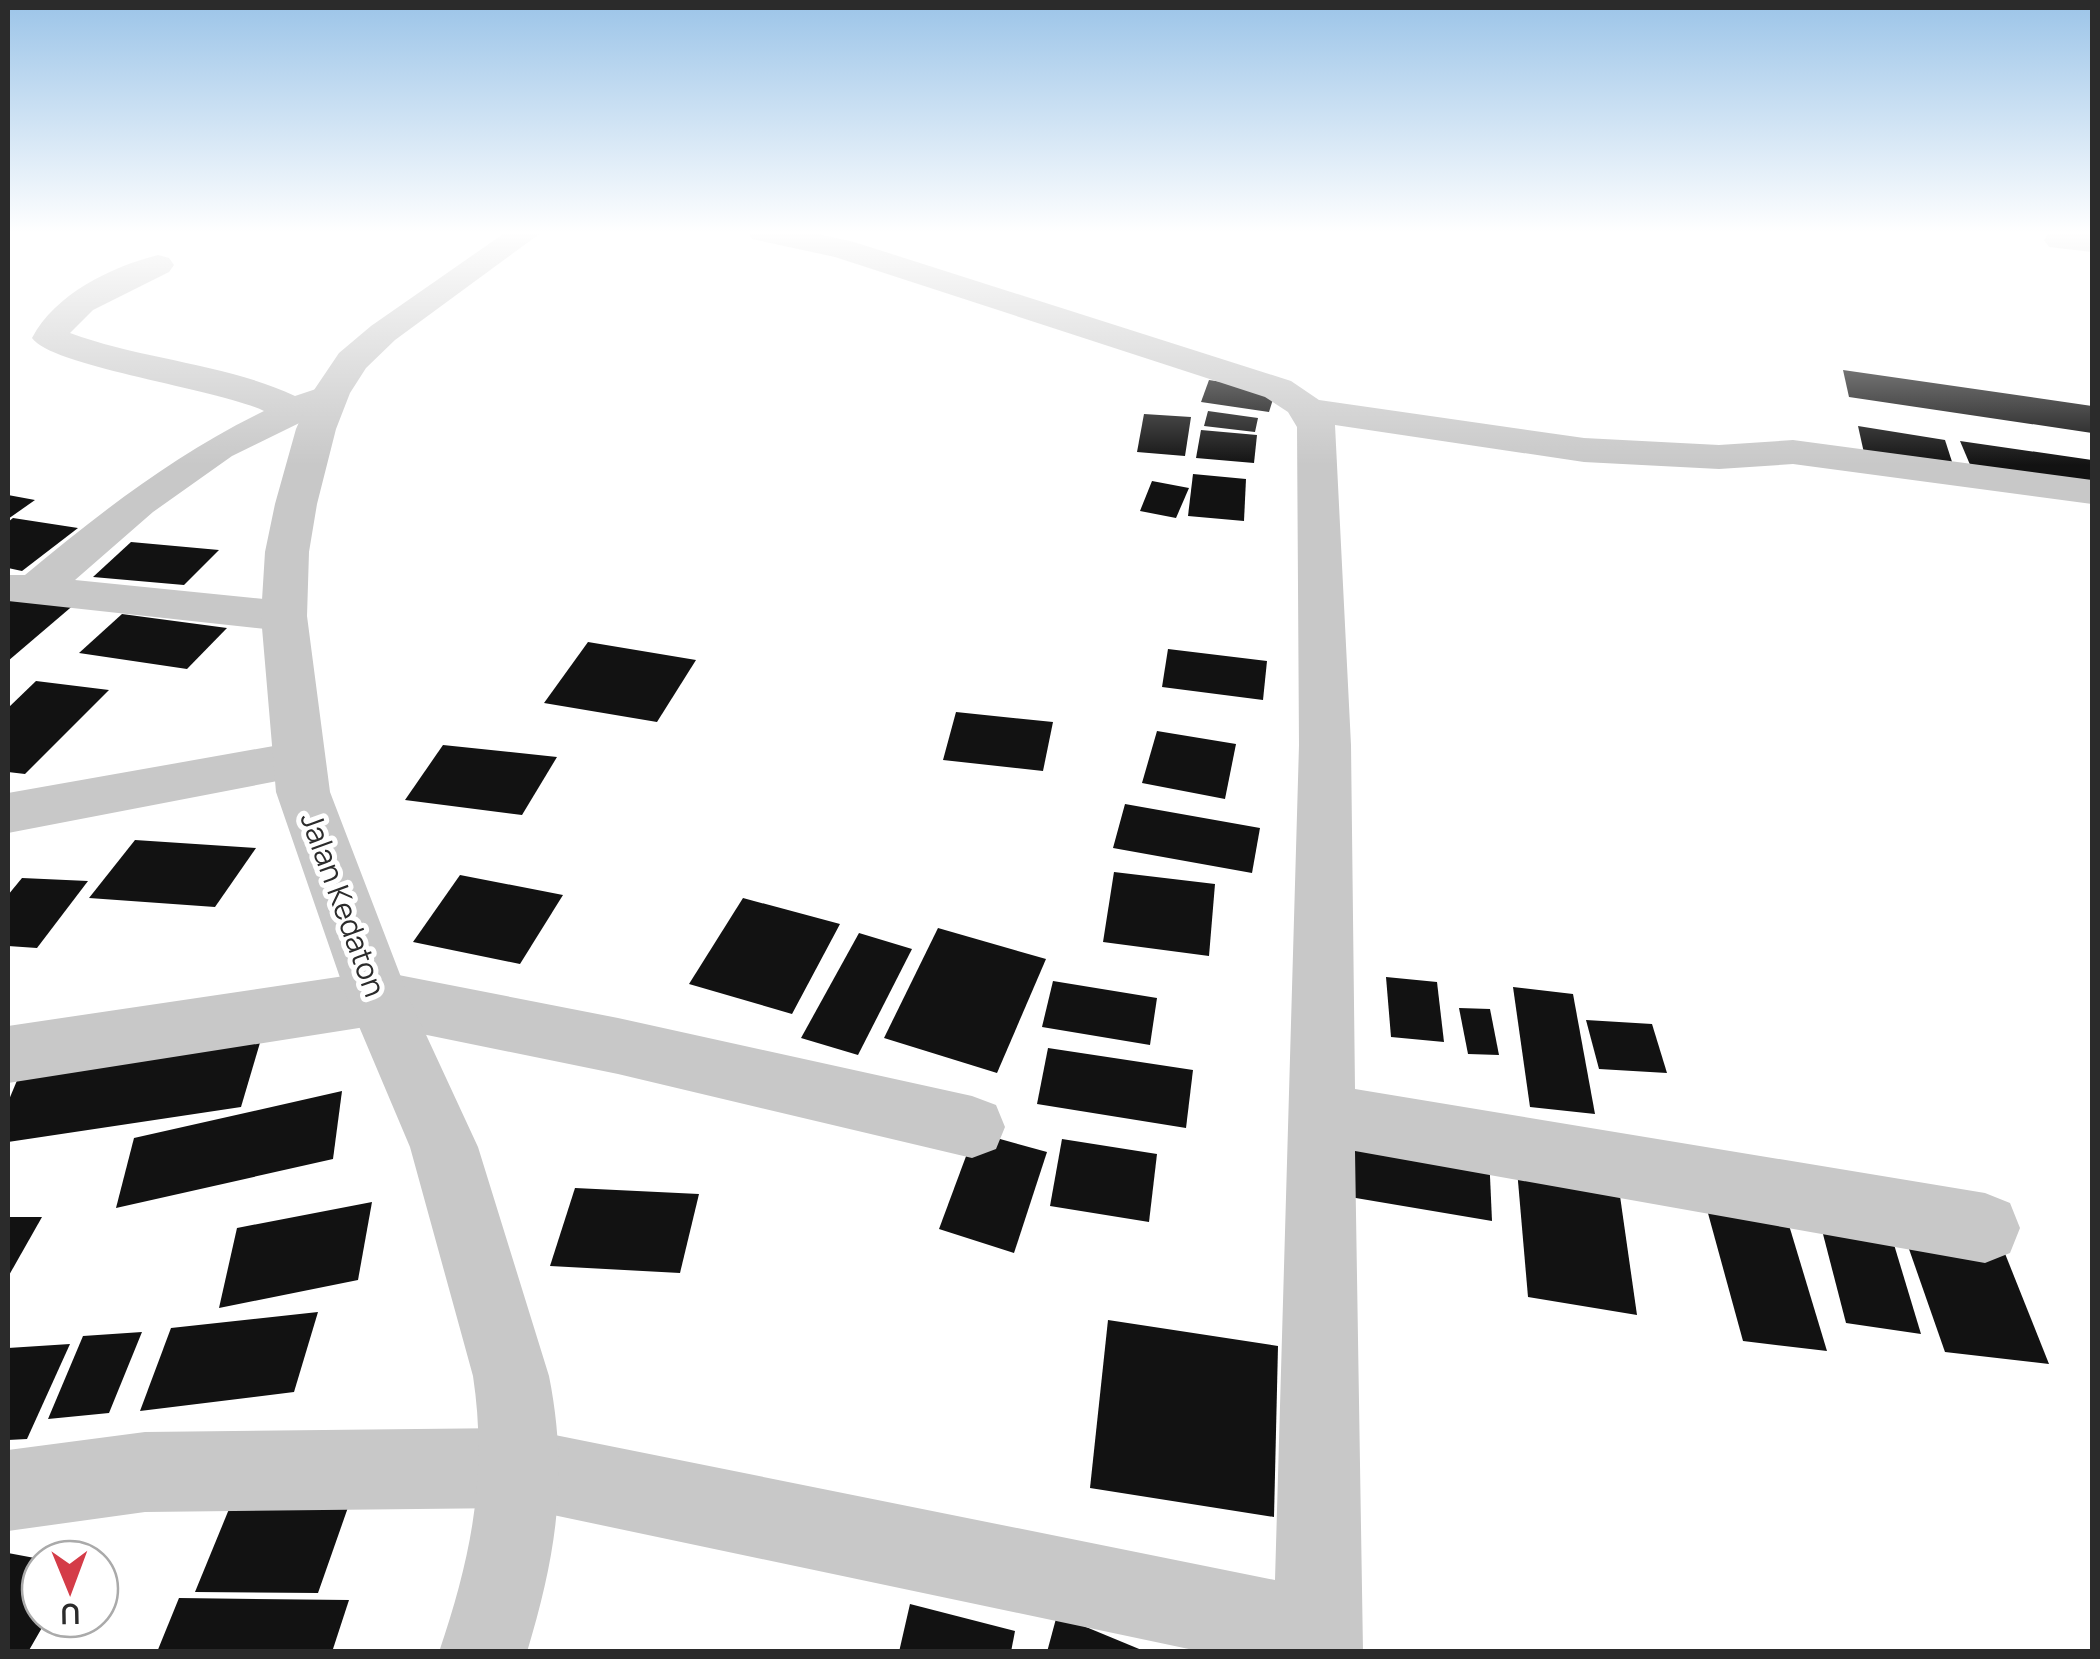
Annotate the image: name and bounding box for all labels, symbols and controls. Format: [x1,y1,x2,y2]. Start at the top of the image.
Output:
street label: Jalan Kedaton [292,806,396,1002]
north arrow [20,1539,120,1639]
text: U [60,1596,81,1634]

